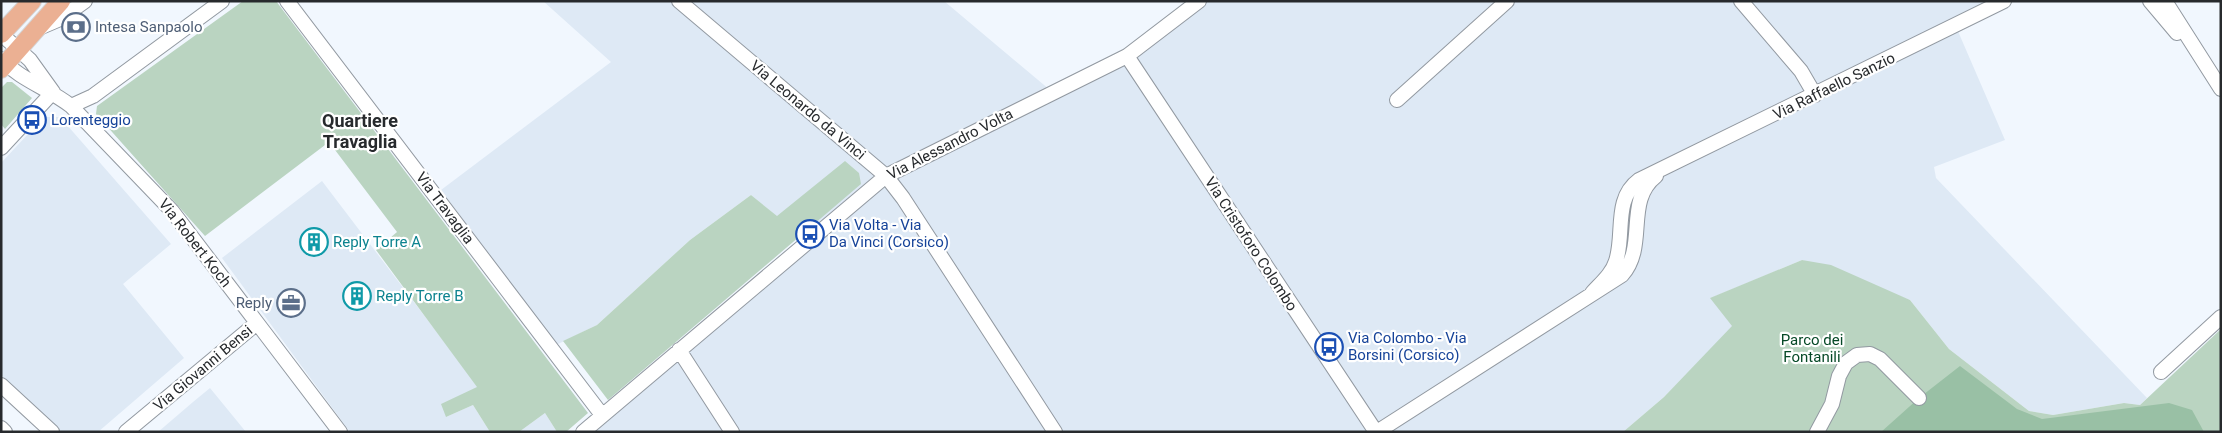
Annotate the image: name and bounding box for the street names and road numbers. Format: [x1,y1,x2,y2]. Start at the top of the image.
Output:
street label: Via Raffaello Sanzio [1770,49,1898,123]
street label: Via Leonardo da Vinci [747,56,869,164]
street label: Via Alessandro Volta [884,105,1016,183]
street label: Via Travaglia [412,169,478,247]
street label: Via Cristoforo Colombo [1201,174,1301,314]
street label: Via Robert Koch [155,195,235,291]
street label: Via Giovanni Bensi [150,321,256,415]

